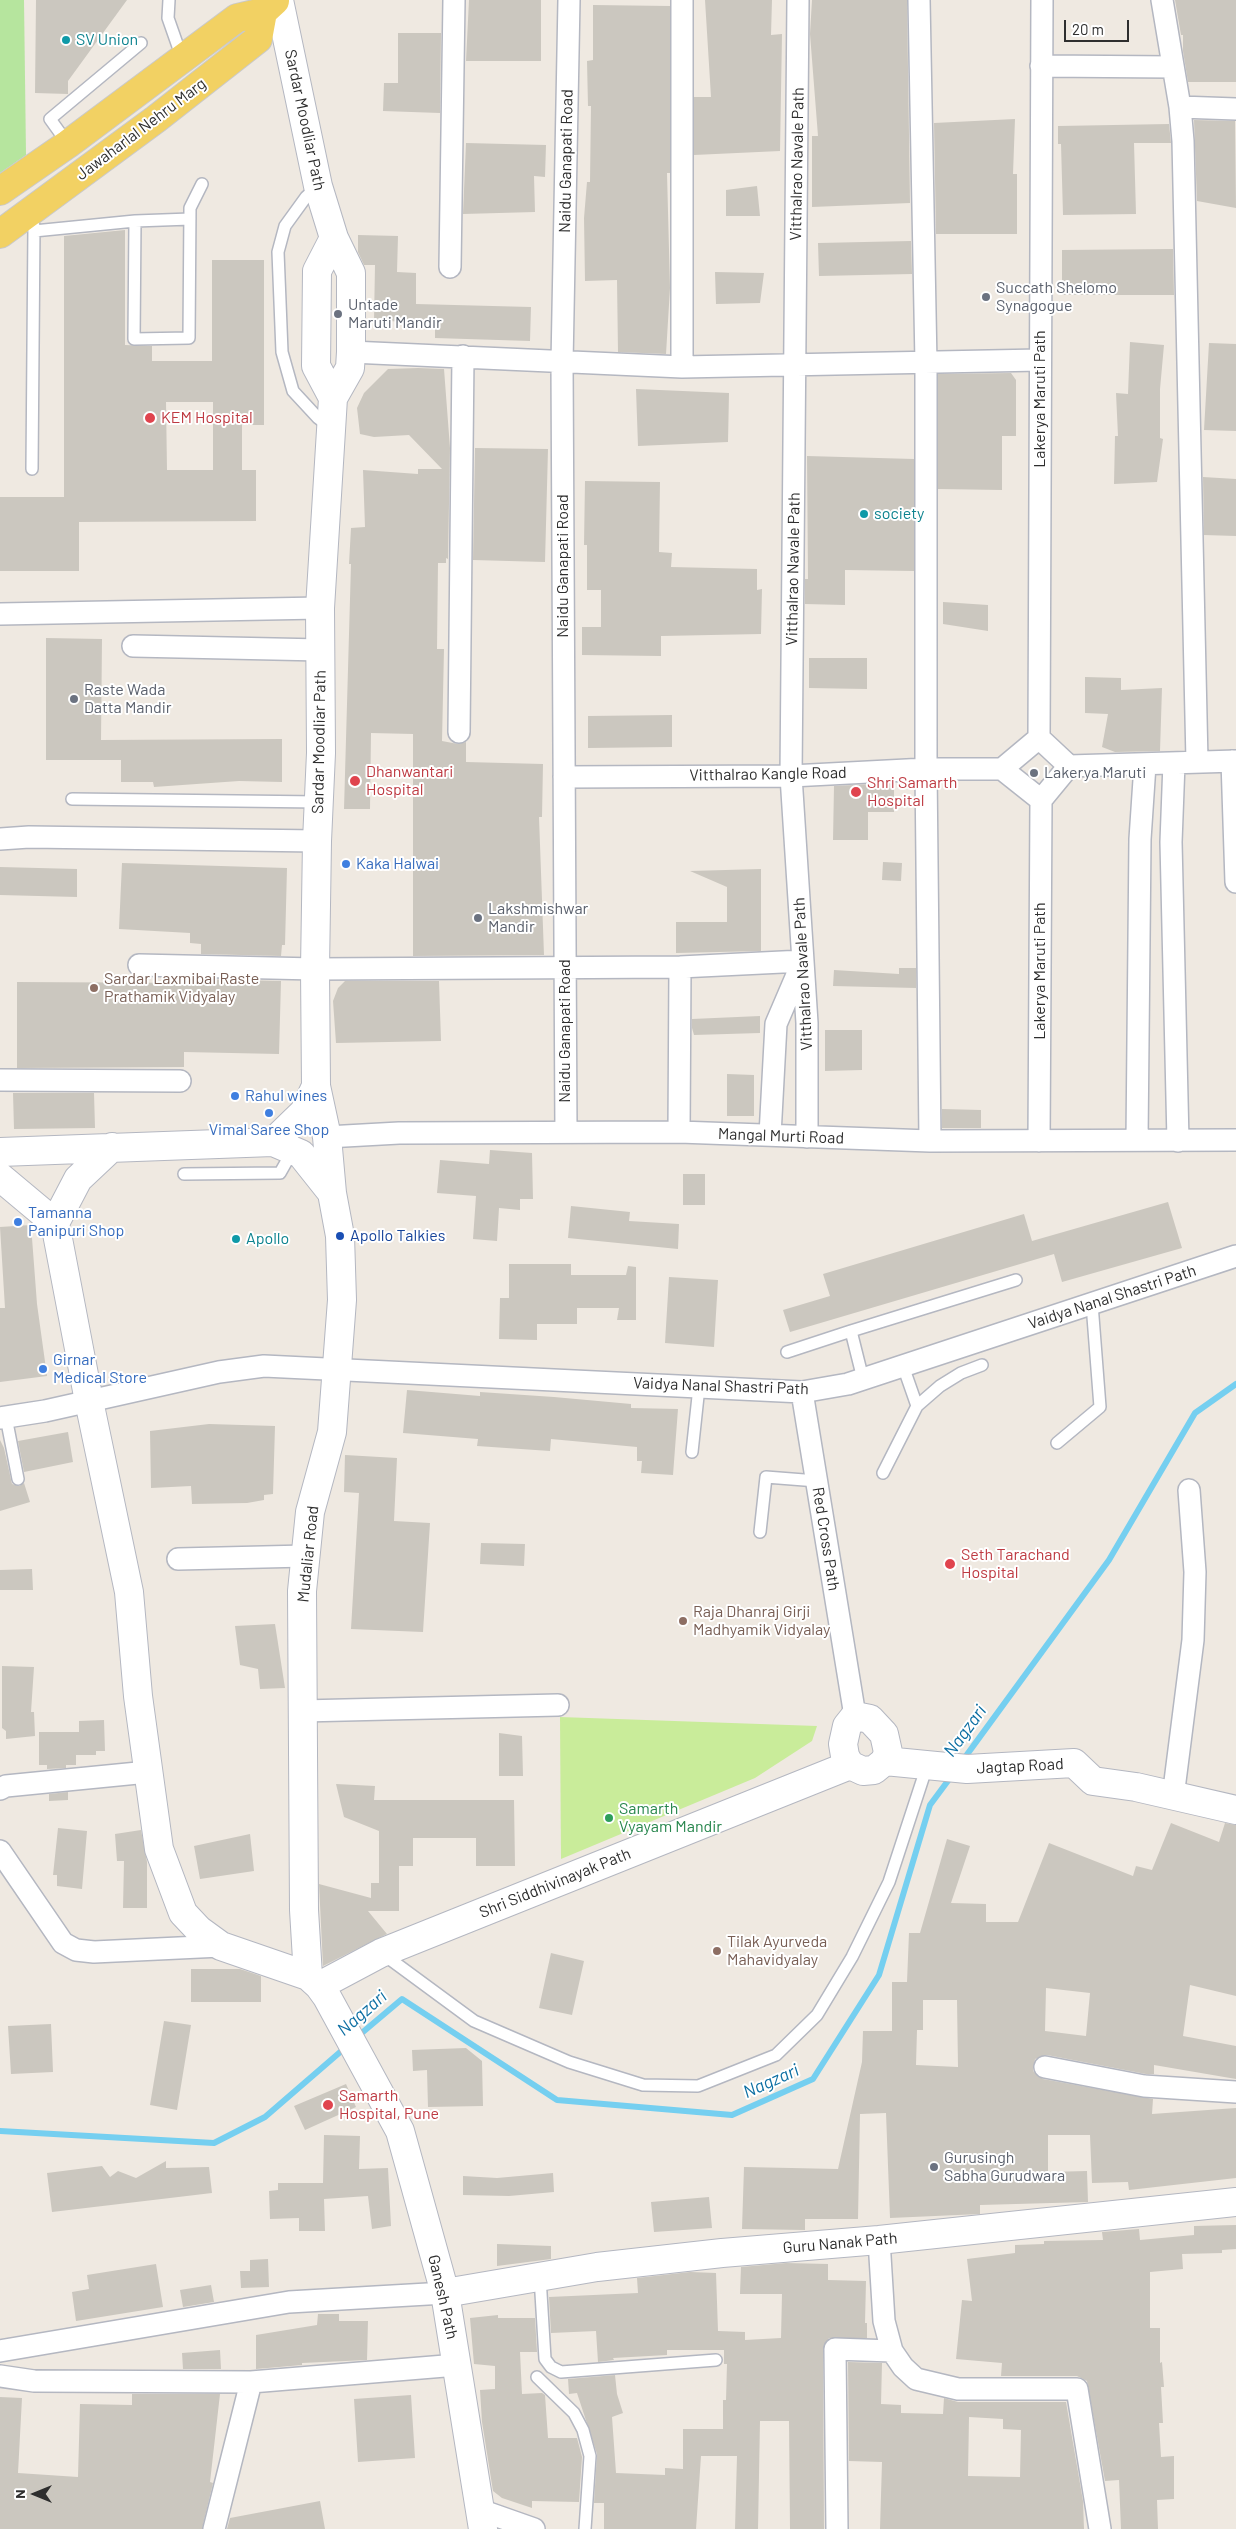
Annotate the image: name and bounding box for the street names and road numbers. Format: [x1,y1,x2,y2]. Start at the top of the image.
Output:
street label: Sardar Moodliar Path [281,48,329,192]
street label: Jawaharlal Nehru Marg [72,74,210,184]
street label: Vitthalrao Navale Path [786,87,808,241]
street label: Naidu Ganapati Road [555,89,577,233]
street label: Lakerya Maruti Path [1030,330,1050,468]
street label: Vitthalrao Navale Path [782,492,804,646]
street label: Naidu Ganapati Road [553,494,573,638]
street label: Sardar Moodliar Path [308,670,330,814]
street label: Vitthalrao Kangle Road [689,763,847,785]
street label: Vitthalrao Navale Path [789,897,817,1051]
street label: Lakerya Maruti Path [1030,902,1050,1040]
street label: Naidu Ganapati Road [555,959,575,1103]
street label: Mangal Murti Road [718,1124,844,1148]
street label: Vaidya Nanal Shastri Path [1026,1261,1198,1333]
street label: Vaidya Nanal Shastri Path [633,1373,809,1399]
street label: Red Cross Path [808,1486,844,1592]
street label: Mudaliar Road [293,1505,323,1603]
street label: Jagtap Road [976,1754,1064,1778]
street label: Shri Siddhivinayak Path [476,1844,634,1922]
street label: Guru Nanak Path [782,2228,898,2258]
street label: Ganesh Path [424,2253,462,2341]

